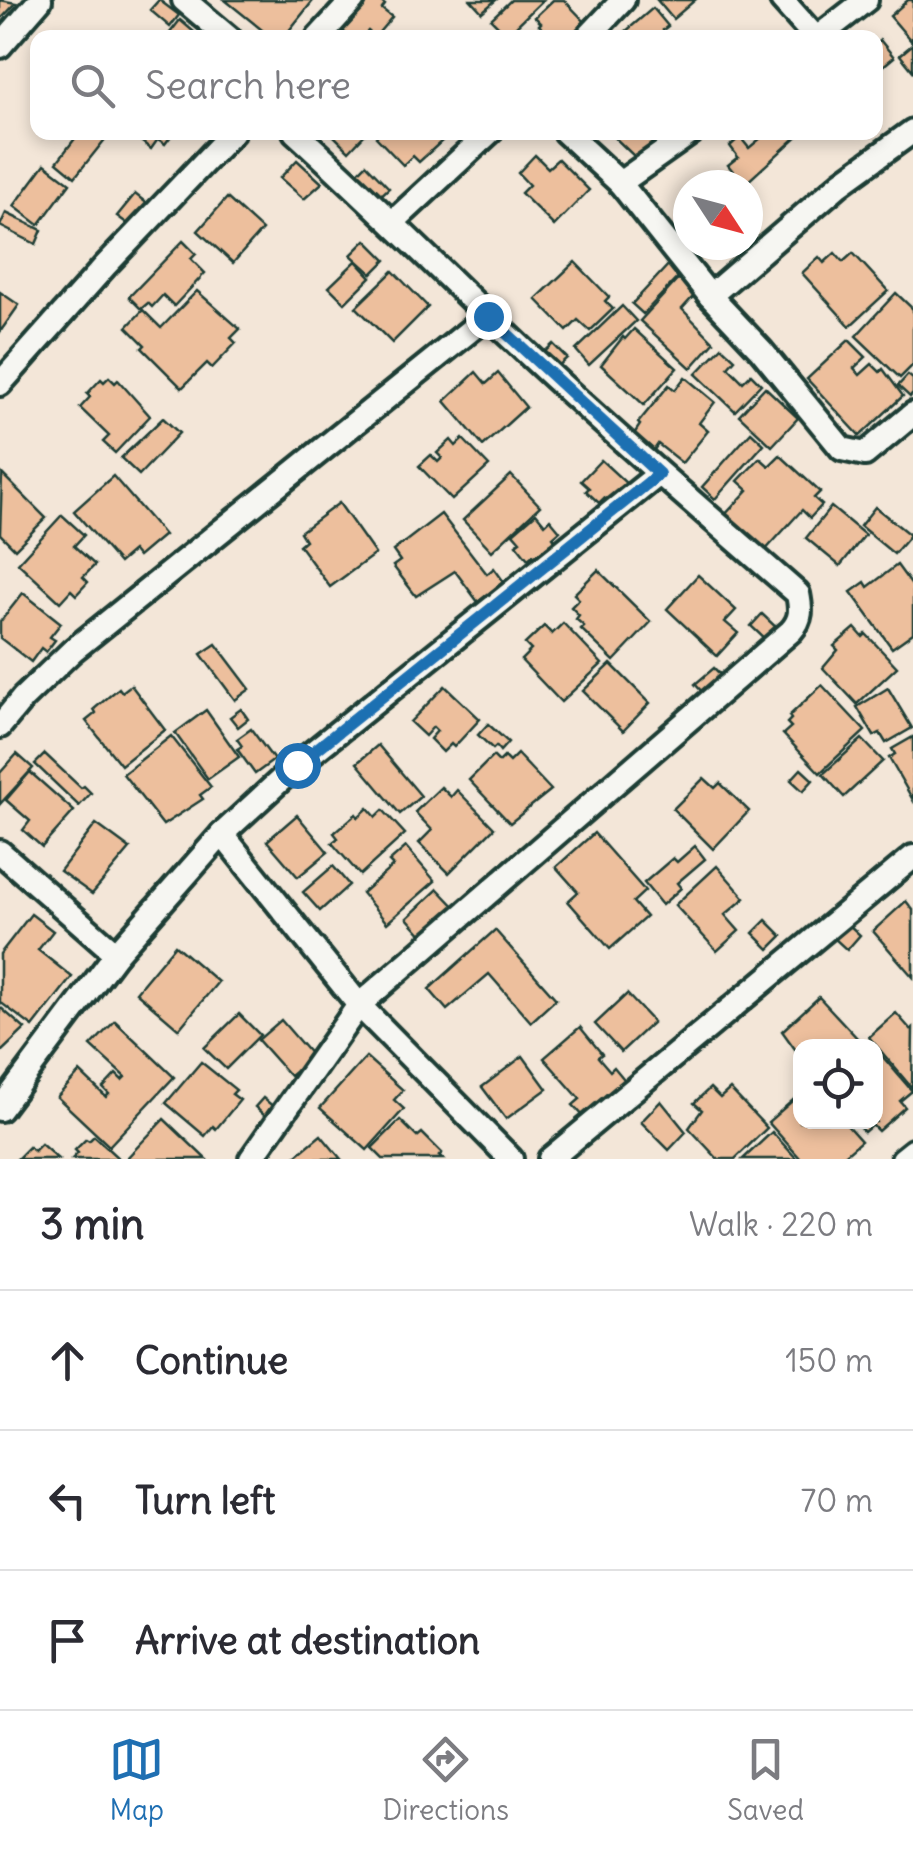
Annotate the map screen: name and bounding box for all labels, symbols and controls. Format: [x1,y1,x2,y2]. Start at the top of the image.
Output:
search box [30,30,883,140]
icon: search [65,58,120,113]
text: Search here [145,62,351,109]
north arrow [673,170,763,260]
route end [466,294,512,340]
route start [275,743,321,789]
map controls [793,1039,883,1129]
button: locate [793,1039,883,1129]
text: 3 min [40,1198,144,1250]
text: Walk · 220 m [689,1204,873,1245]
icon: ahead [40,1333,95,1388]
text: Continue [135,1337,288,1384]
text: 150 m [785,1340,873,1381]
icon: left [40,1473,95,1528]
text: Turn left [135,1477,275,1524]
text: 70 m [801,1480,873,1521]
icon: arrive [40,1613,95,1668]
text: Arrive at destination [135,1617,480,1664]
tab: Map [109,1732,164,1828]
tab: Directions [382,1732,509,1828]
tab: Saved [727,1732,804,1828]

